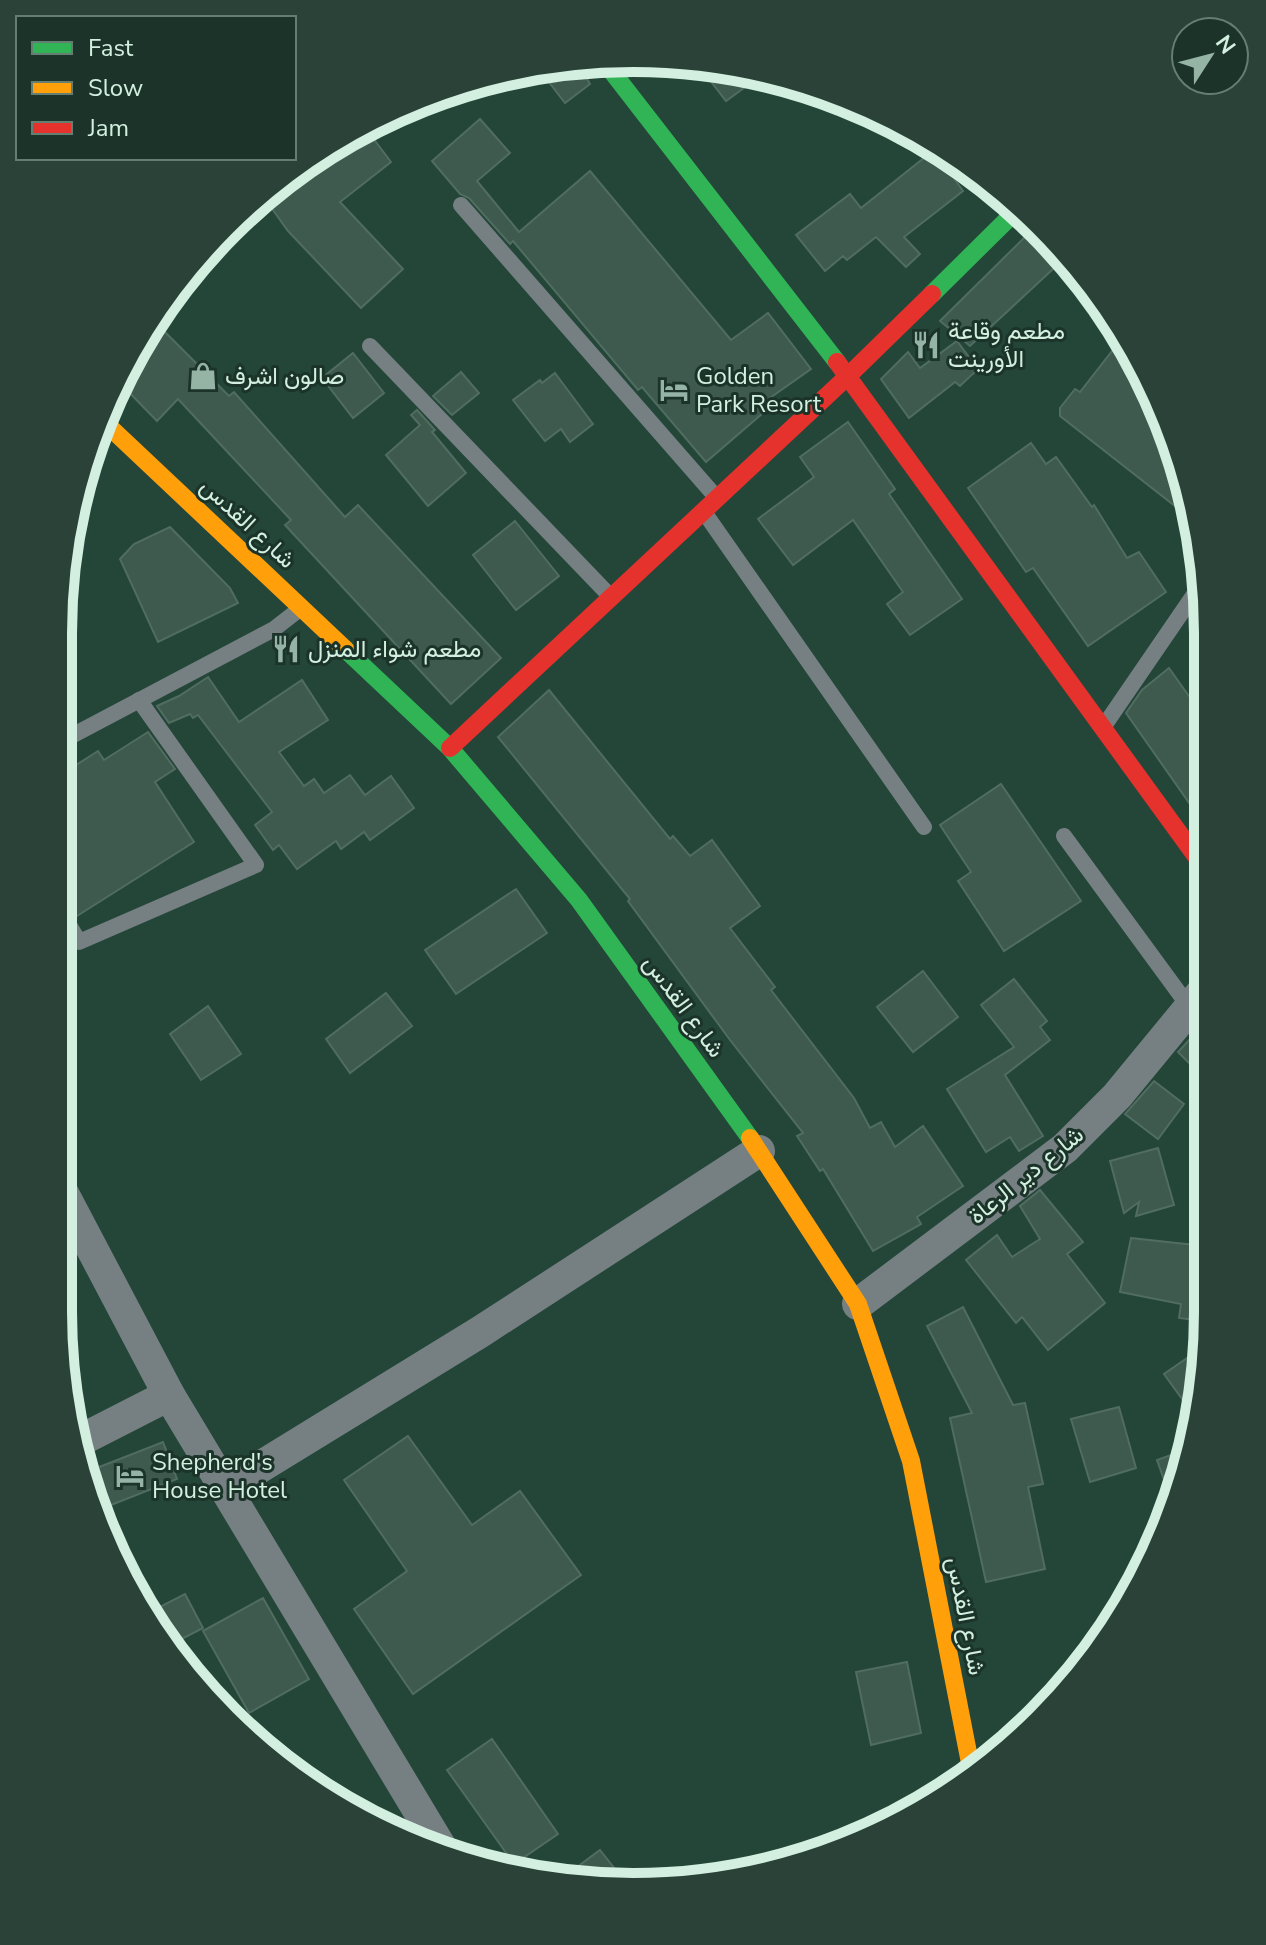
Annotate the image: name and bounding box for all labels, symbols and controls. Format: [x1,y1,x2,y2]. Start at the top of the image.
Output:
legend [16,16,296,160]
north arrow [1170,16,1250,96]
text: N [1208,29,1242,60]
text: Fast [88,32,134,64]
text: Slow [88,72,143,104]
text: Jam [87,112,129,144]
place label: مطعم وقاعة الأورينت [948,315,1065,375]
restaurant icon: مطعم وقاعة الأورينت [911,330,941,360]
place label: صالون اشرف [225,360,344,392]
place label: Golden Park Resort [696,360,822,420]
shop icon: صالون اشرف [188,361,218,391]
hotel icon: Golden Park Resort [659,375,689,405]
street label: شارع القدس [193,470,303,576]
place label: مطعم شواء المنزل [308,633,481,665]
restaurant icon: مطعم شواء المنزل [271,634,301,664]
street label: شارع القدس [636,948,732,1064]
street label: شارع دير الرعاة [962,1119,1090,1231]
place label: Shepherd's House Hotel [152,1446,287,1506]
hotel icon: Shepherd's House Hotel [115,1461,145,1491]
street label: شارع القدس [939,1554,993,1678]

